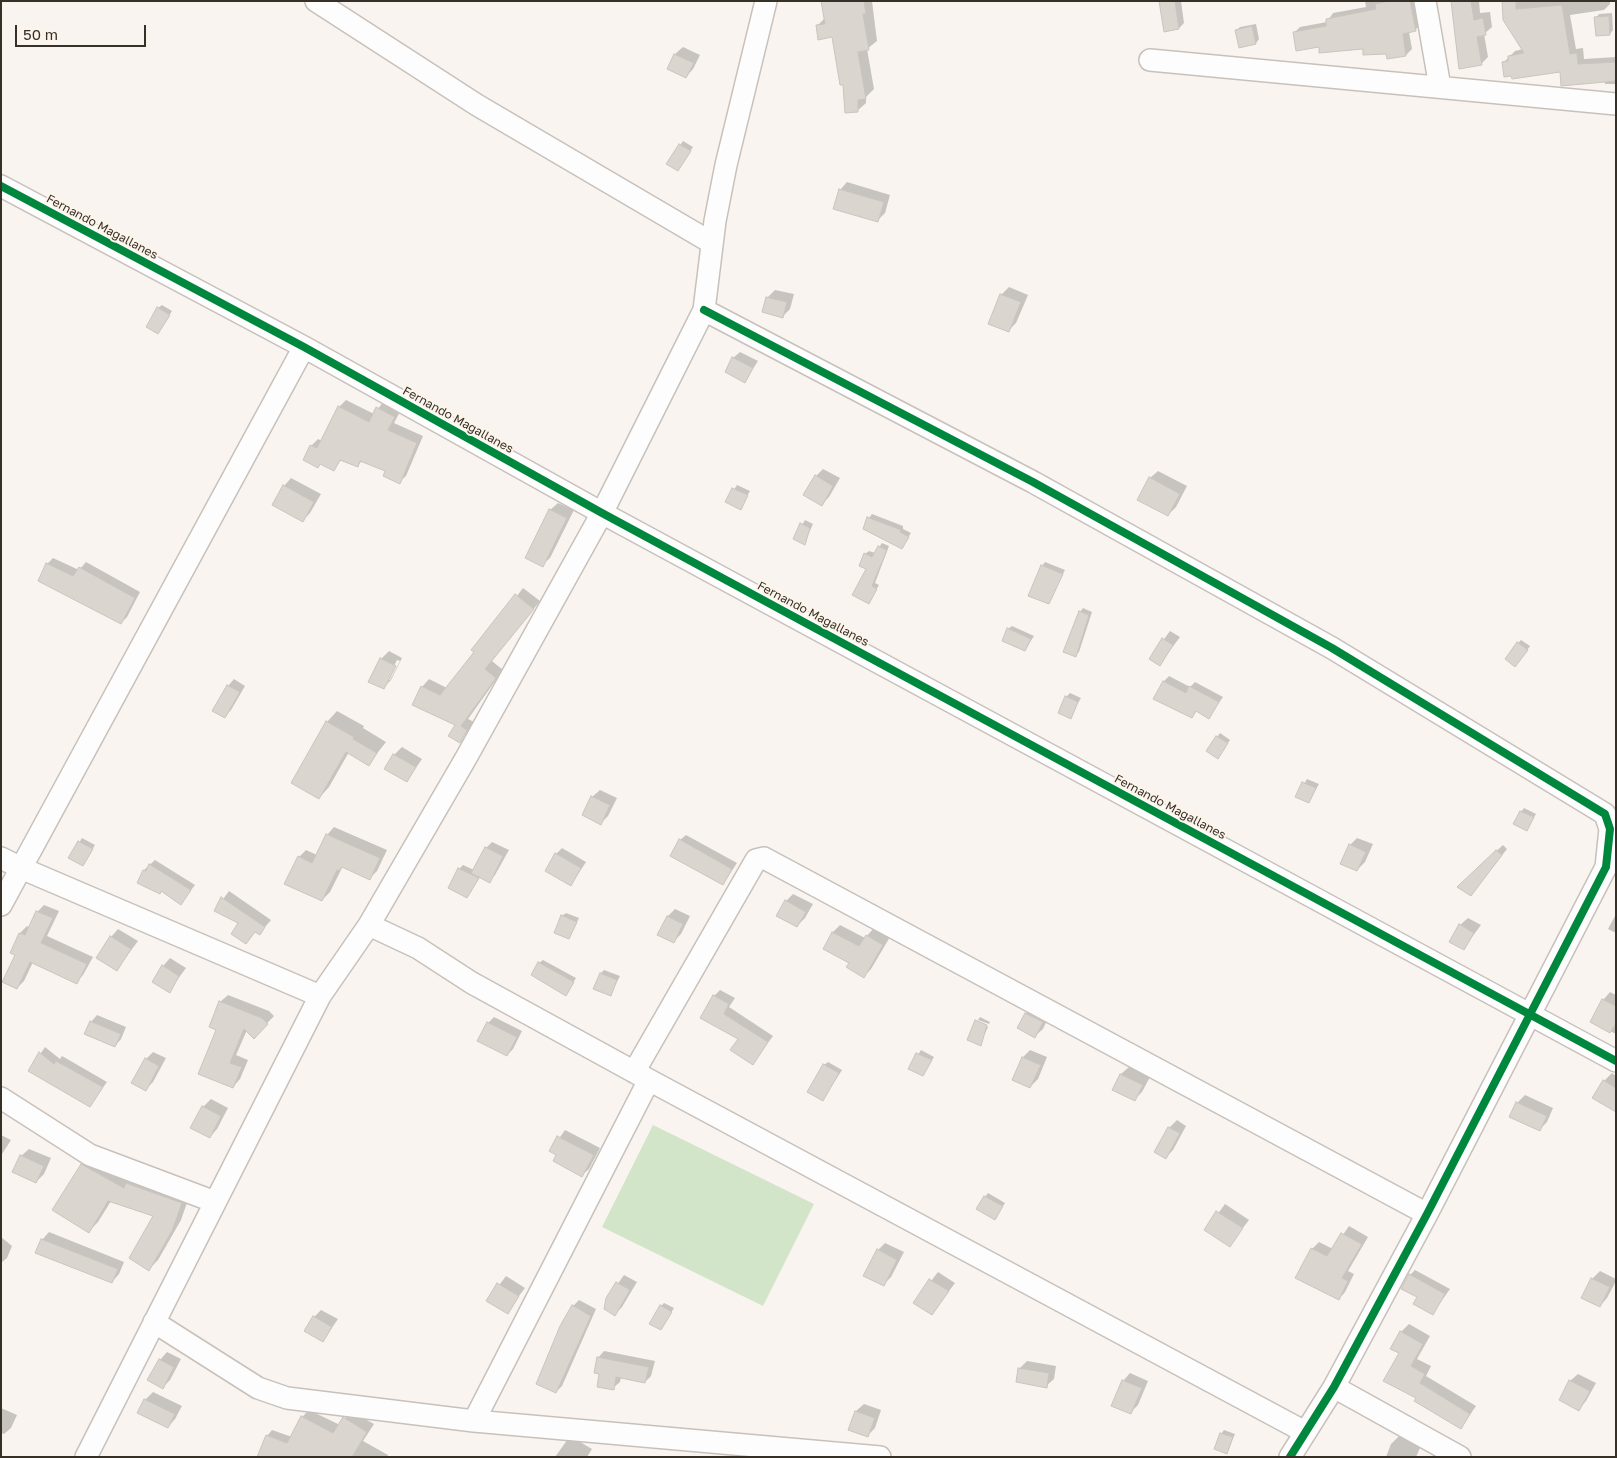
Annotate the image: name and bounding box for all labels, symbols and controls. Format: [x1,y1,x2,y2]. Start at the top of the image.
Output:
scale bar [18,15,149,47]
text: 50 m [23,25,58,43]
street label: Fernando Magallanes [44,191,160,263]
street label: Fernando Magallanes [400,384,516,456]
street label: Fernando Magallanes [755,578,871,650]
street label: Fernando Magallanes [1112,771,1228,843]

